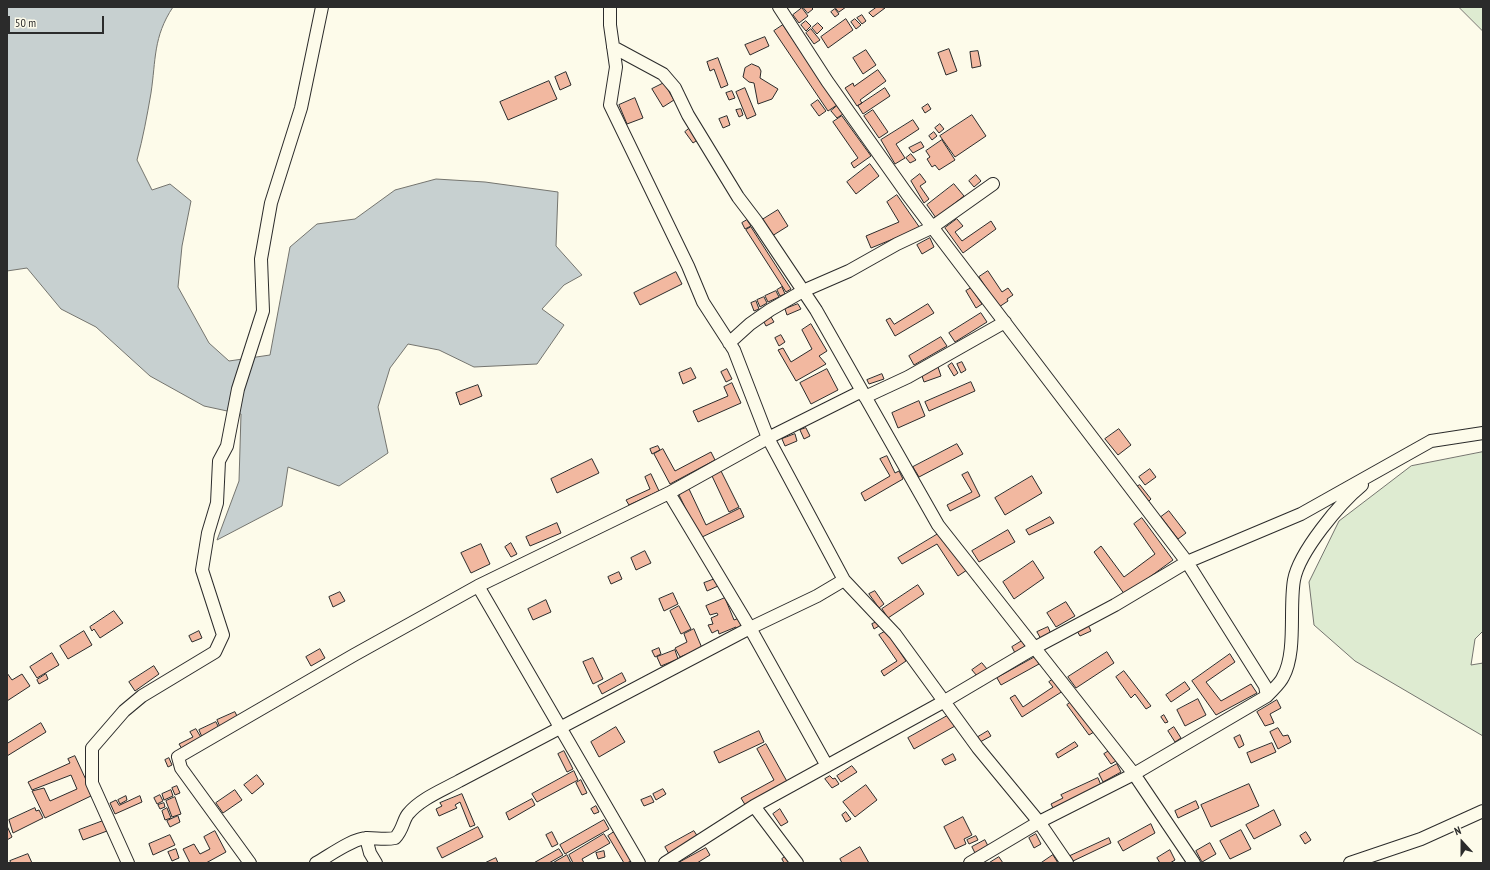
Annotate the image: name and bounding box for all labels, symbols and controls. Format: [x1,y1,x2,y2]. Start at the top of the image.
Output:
scale bar [10,8,106,34]
text: 50 m [15,15,36,30]
north arrow [1442,822,1482,862]
text: N [1452,823,1463,838]

